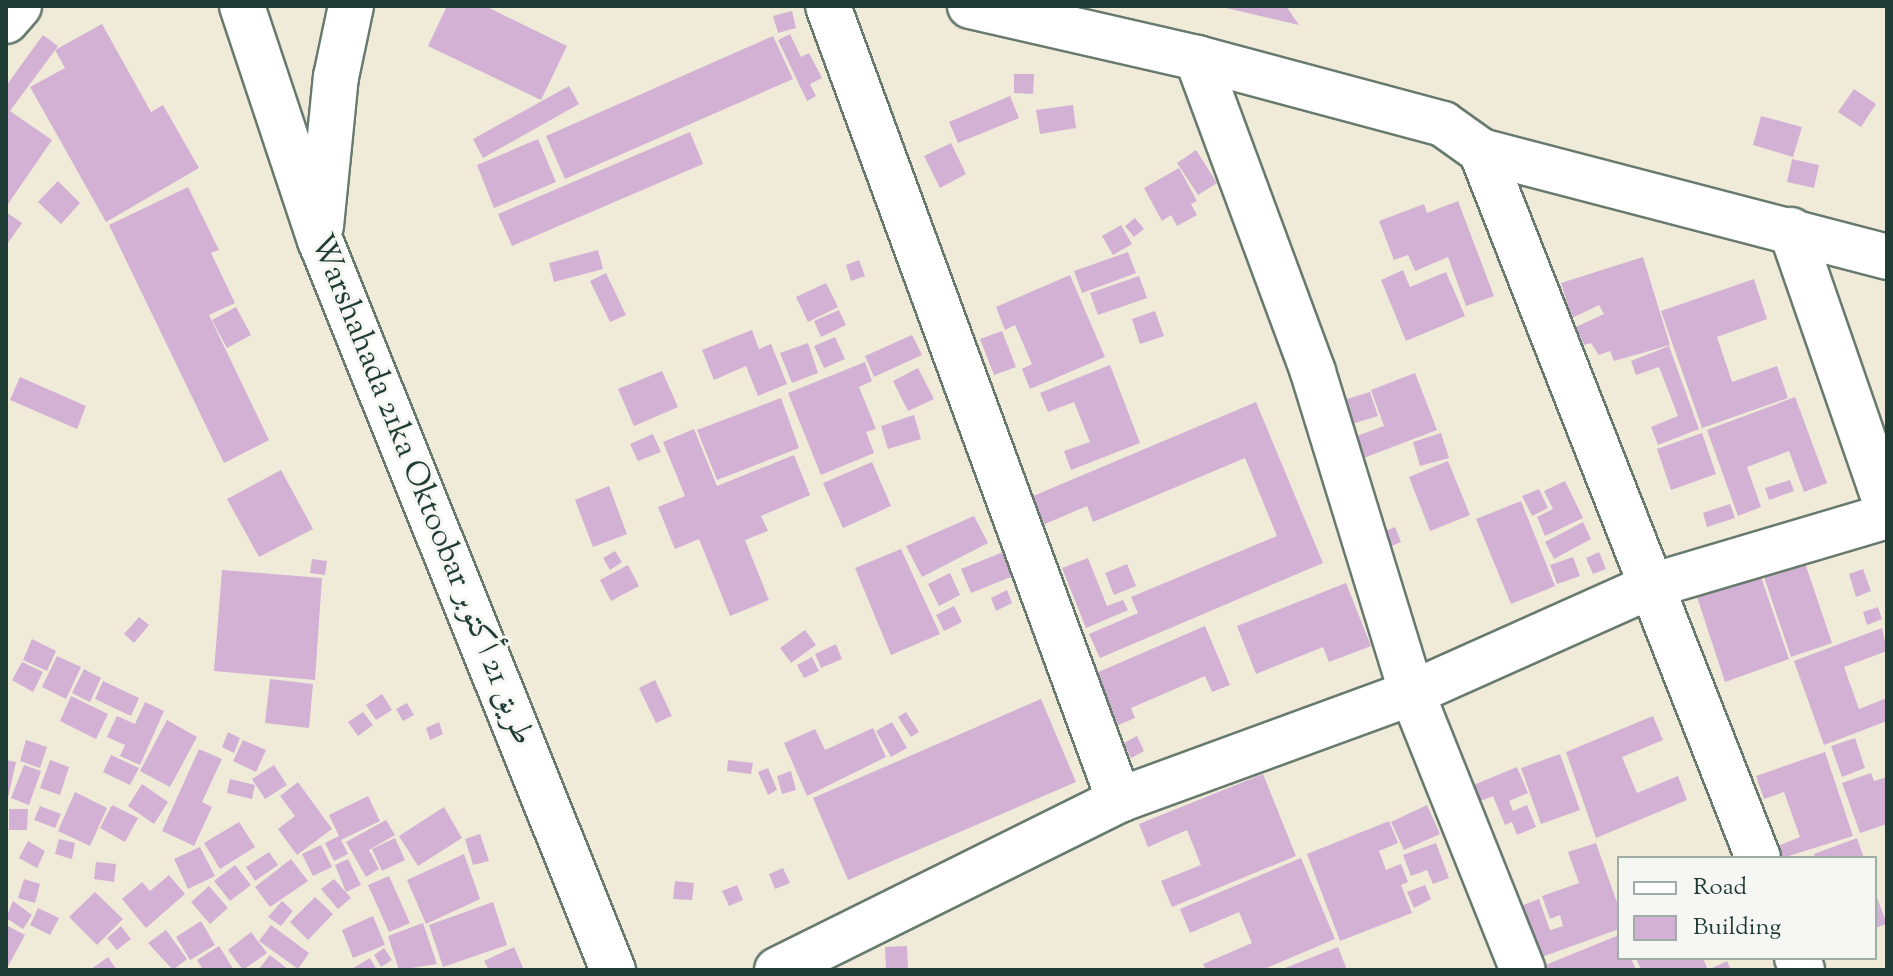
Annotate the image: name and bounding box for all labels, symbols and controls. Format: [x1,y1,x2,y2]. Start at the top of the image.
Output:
street label: Warshahada 21ka Oktoobar طريق 21 أكتوبر [301,229,541,751]
legend [1617,856,1877,960]
text: Road [1693,871,1747,905]
text: Building [1693,911,1781,945]

